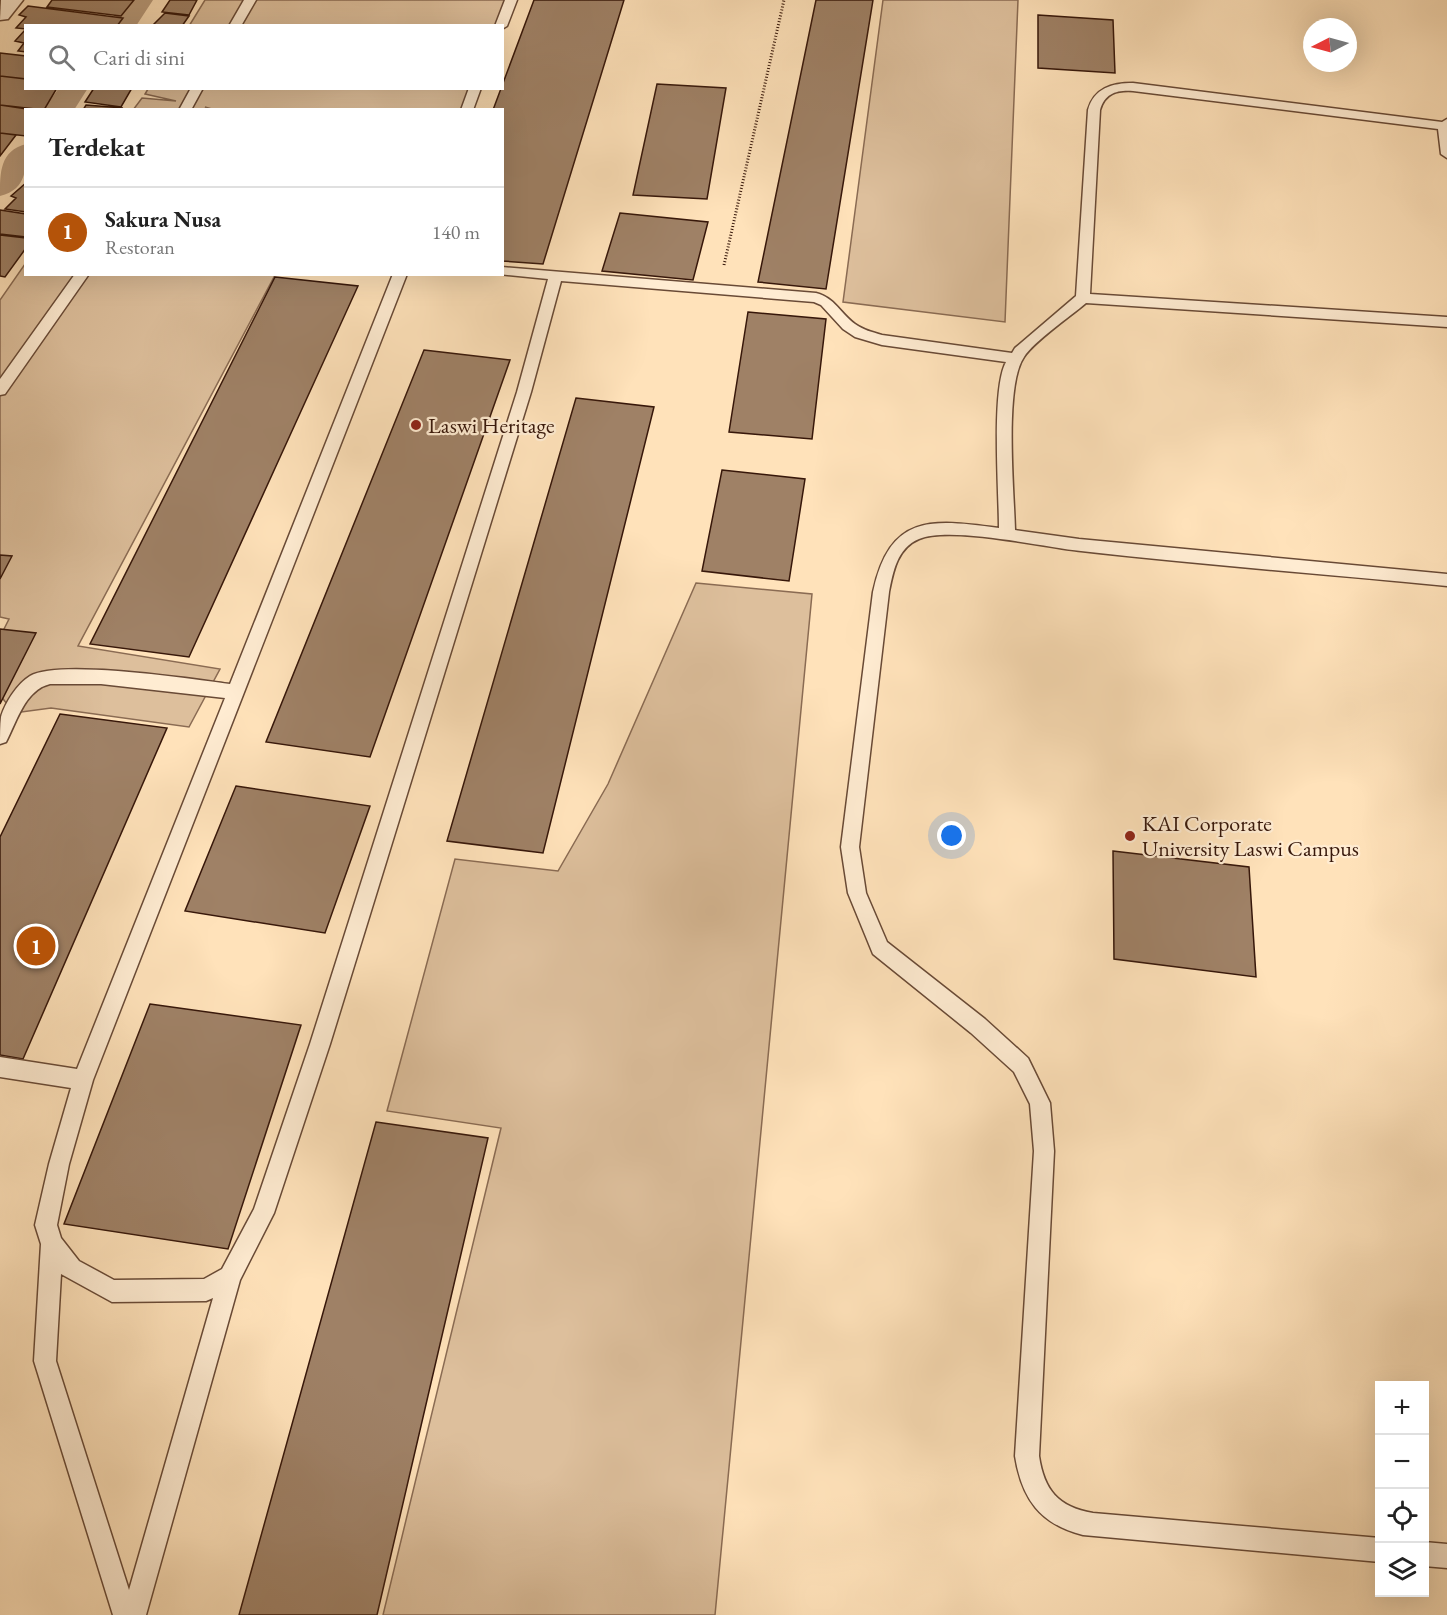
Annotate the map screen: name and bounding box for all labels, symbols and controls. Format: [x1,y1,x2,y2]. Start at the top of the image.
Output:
north arrow [1303,18,1357,72]
search box [24,24,504,90]
icon: search [45,41,78,74]
text: Cari di sini [93,43,185,72]
text: Terdekat [48,130,145,164]
text: Sakura Nusa [105,205,221,234]
text: 1 [62,219,73,245]
text: 140 m [432,219,480,245]
text: Restoran [105,234,175,260]
place label: Laswi Heritage [428,411,555,440]
marker: Laswi Heritage [409,418,423,432]
place label: KAI Corporate University Laswi Campus [1142,809,1359,863]
your location [937,821,966,850]
marker: KAI Corporate University Laswi Campus [1123,829,1137,843]
pin: 1 [16,924,56,968]
map controls [1375,1381,1429,1597]
button: + [1375,1381,1429,1435]
button: − [1375,1435,1429,1489]
button: locate [1375,1489,1429,1543]
button: layers [1375,1543,1429,1597]

